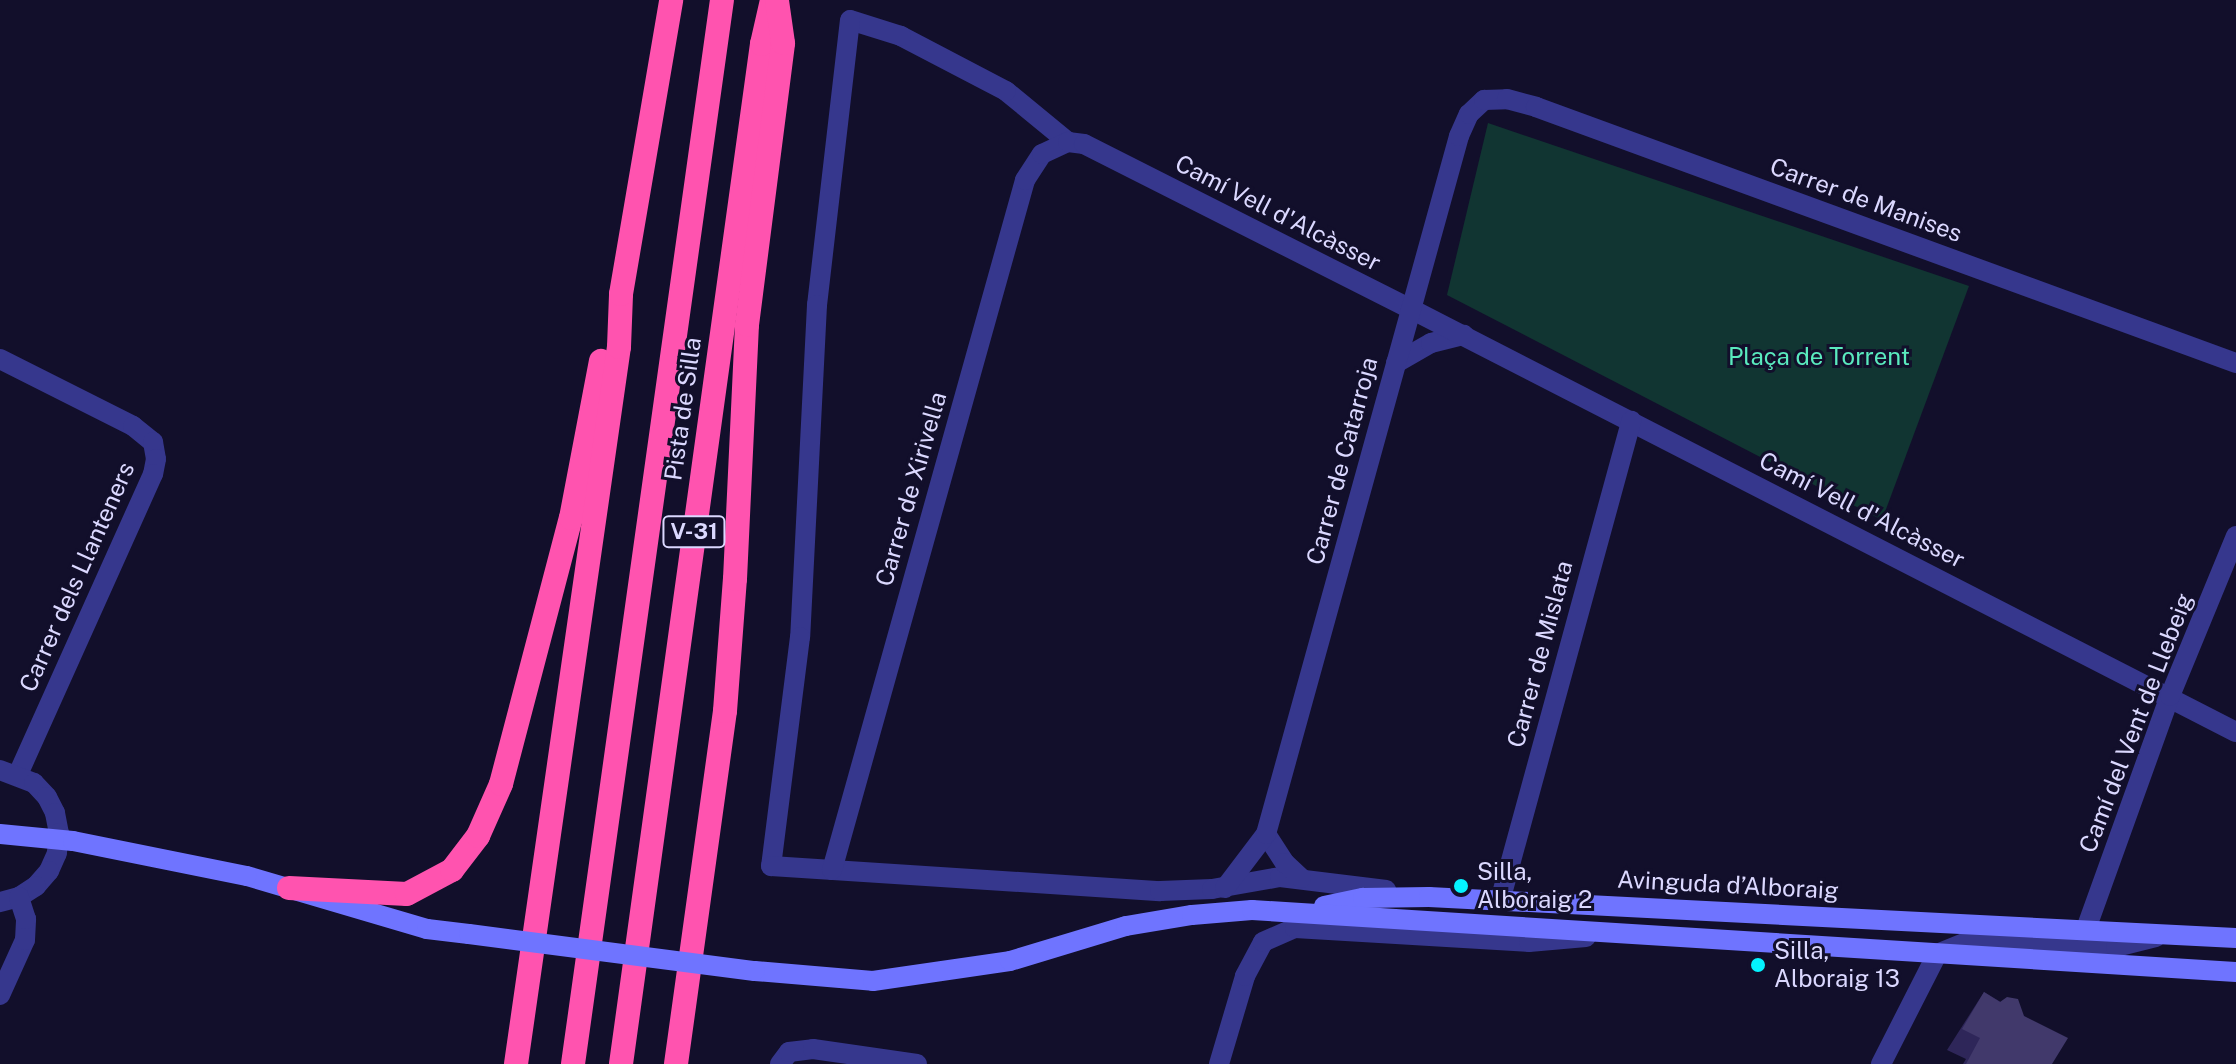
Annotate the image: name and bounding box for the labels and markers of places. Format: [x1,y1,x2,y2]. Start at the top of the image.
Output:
place label: Silla, Alboraig 2 [1477,858,1592,914]
marker: Silla, Alboraig 2 [1452,877,1470,895]
place label: Silla, Alboraig 13 [1774,937,1900,993]
marker: Silla, Alboraig 13 [1749,956,1767,974]

